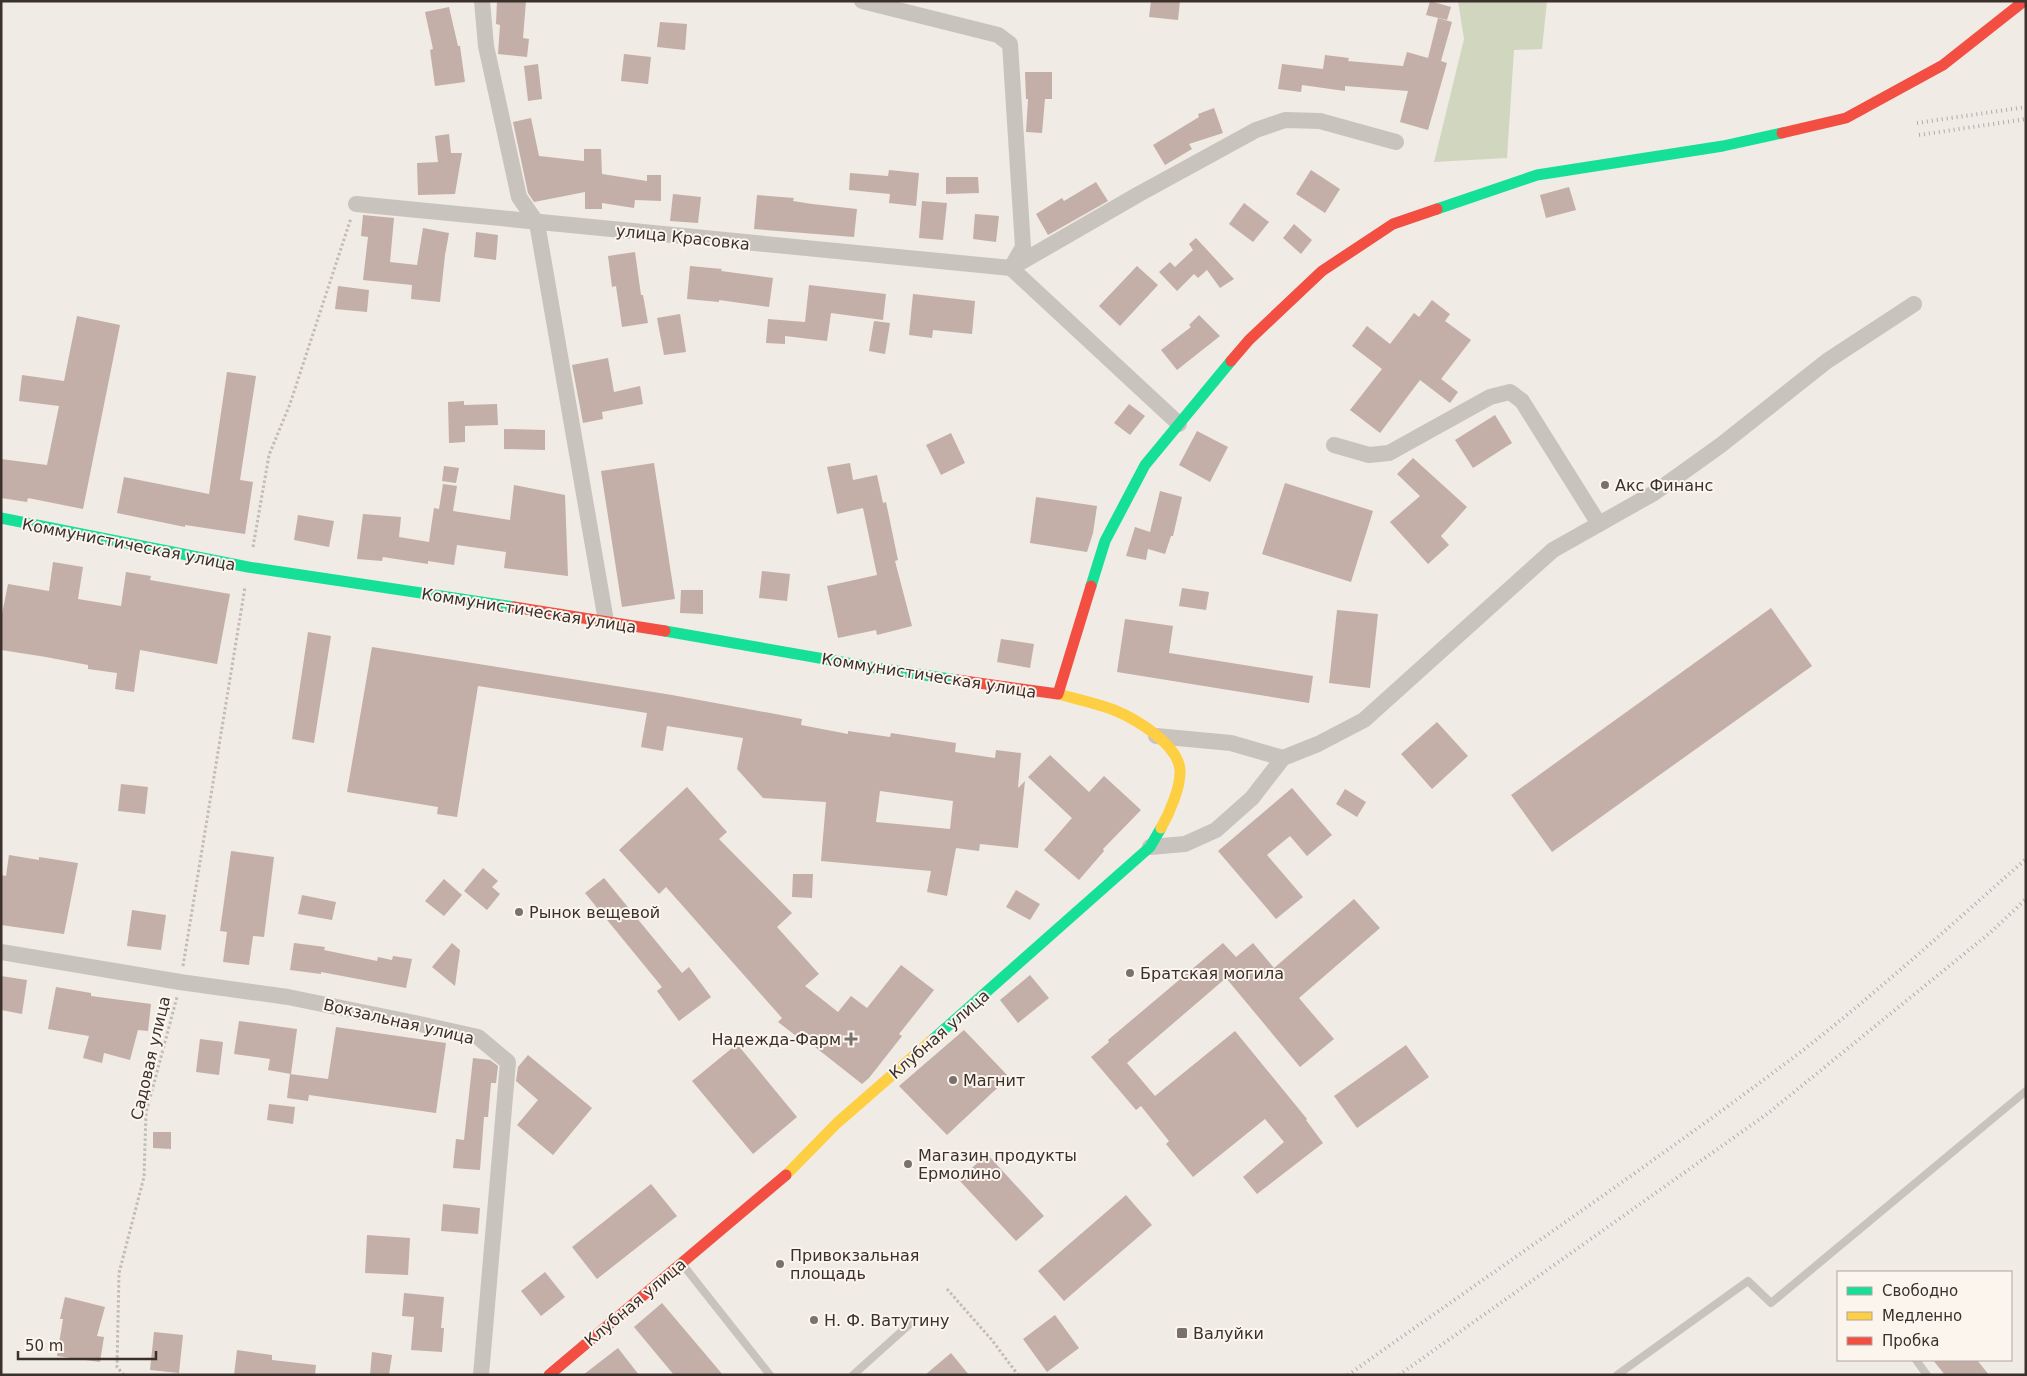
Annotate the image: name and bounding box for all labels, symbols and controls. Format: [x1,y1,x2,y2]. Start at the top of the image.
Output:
street label: улица Красовка [615,221,751,254]
place label: Акс Финанс [1615,476,1713,495]
marker: Акс Финанс [1599,479,1611,491]
street label: Коммунистическая улица [20,514,237,575]
street label: Коммунистическая улица [420,584,638,637]
street label: Коммунистическая улица [820,649,1038,702]
place label: Рынок вещевой [529,903,660,922]
marker: Рынок вещевой [513,906,525,918]
place label: Братская могила [1140,964,1284,983]
marker: Братская могила [1124,967,1136,979]
street label: Клубная улица [885,986,993,1083]
street label: Садовая улица [127,994,174,1122]
street label: Вокзальная улица [322,995,476,1048]
place label: Надежда-Фарм [711,1030,841,1049]
marker: Надежда-Фарм [845,1033,857,1045]
place label: Магнит [963,1071,1025,1090]
marker: Магнит [947,1074,959,1086]
place label: Магазин продукты Ермолино [918,1146,1077,1183]
marker: Магазин продукты Ермолино [902,1158,914,1170]
place label: Привокзальная площадь [790,1246,919,1283]
street label: Клубная улица [581,1254,690,1350]
marker: Привокзальная площадь [774,1258,786,1270]
legend [1837,1271,2012,1361]
text: Свободно [1882,1282,1958,1300]
text: Медленно [1882,1307,1962,1325]
place label: Н. Ф. Ватутину [824,1311,949,1330]
marker: Н. Ф. Ватутину [808,1314,820,1326]
place label: Валуйки [1193,1324,1264,1343]
marker: Валуйки [1175,1326,1189,1340]
scale bar [18,1328,155,1360]
text: Пробка [1882,1332,1939,1350]
text: 50 m [25,1337,63,1355]

